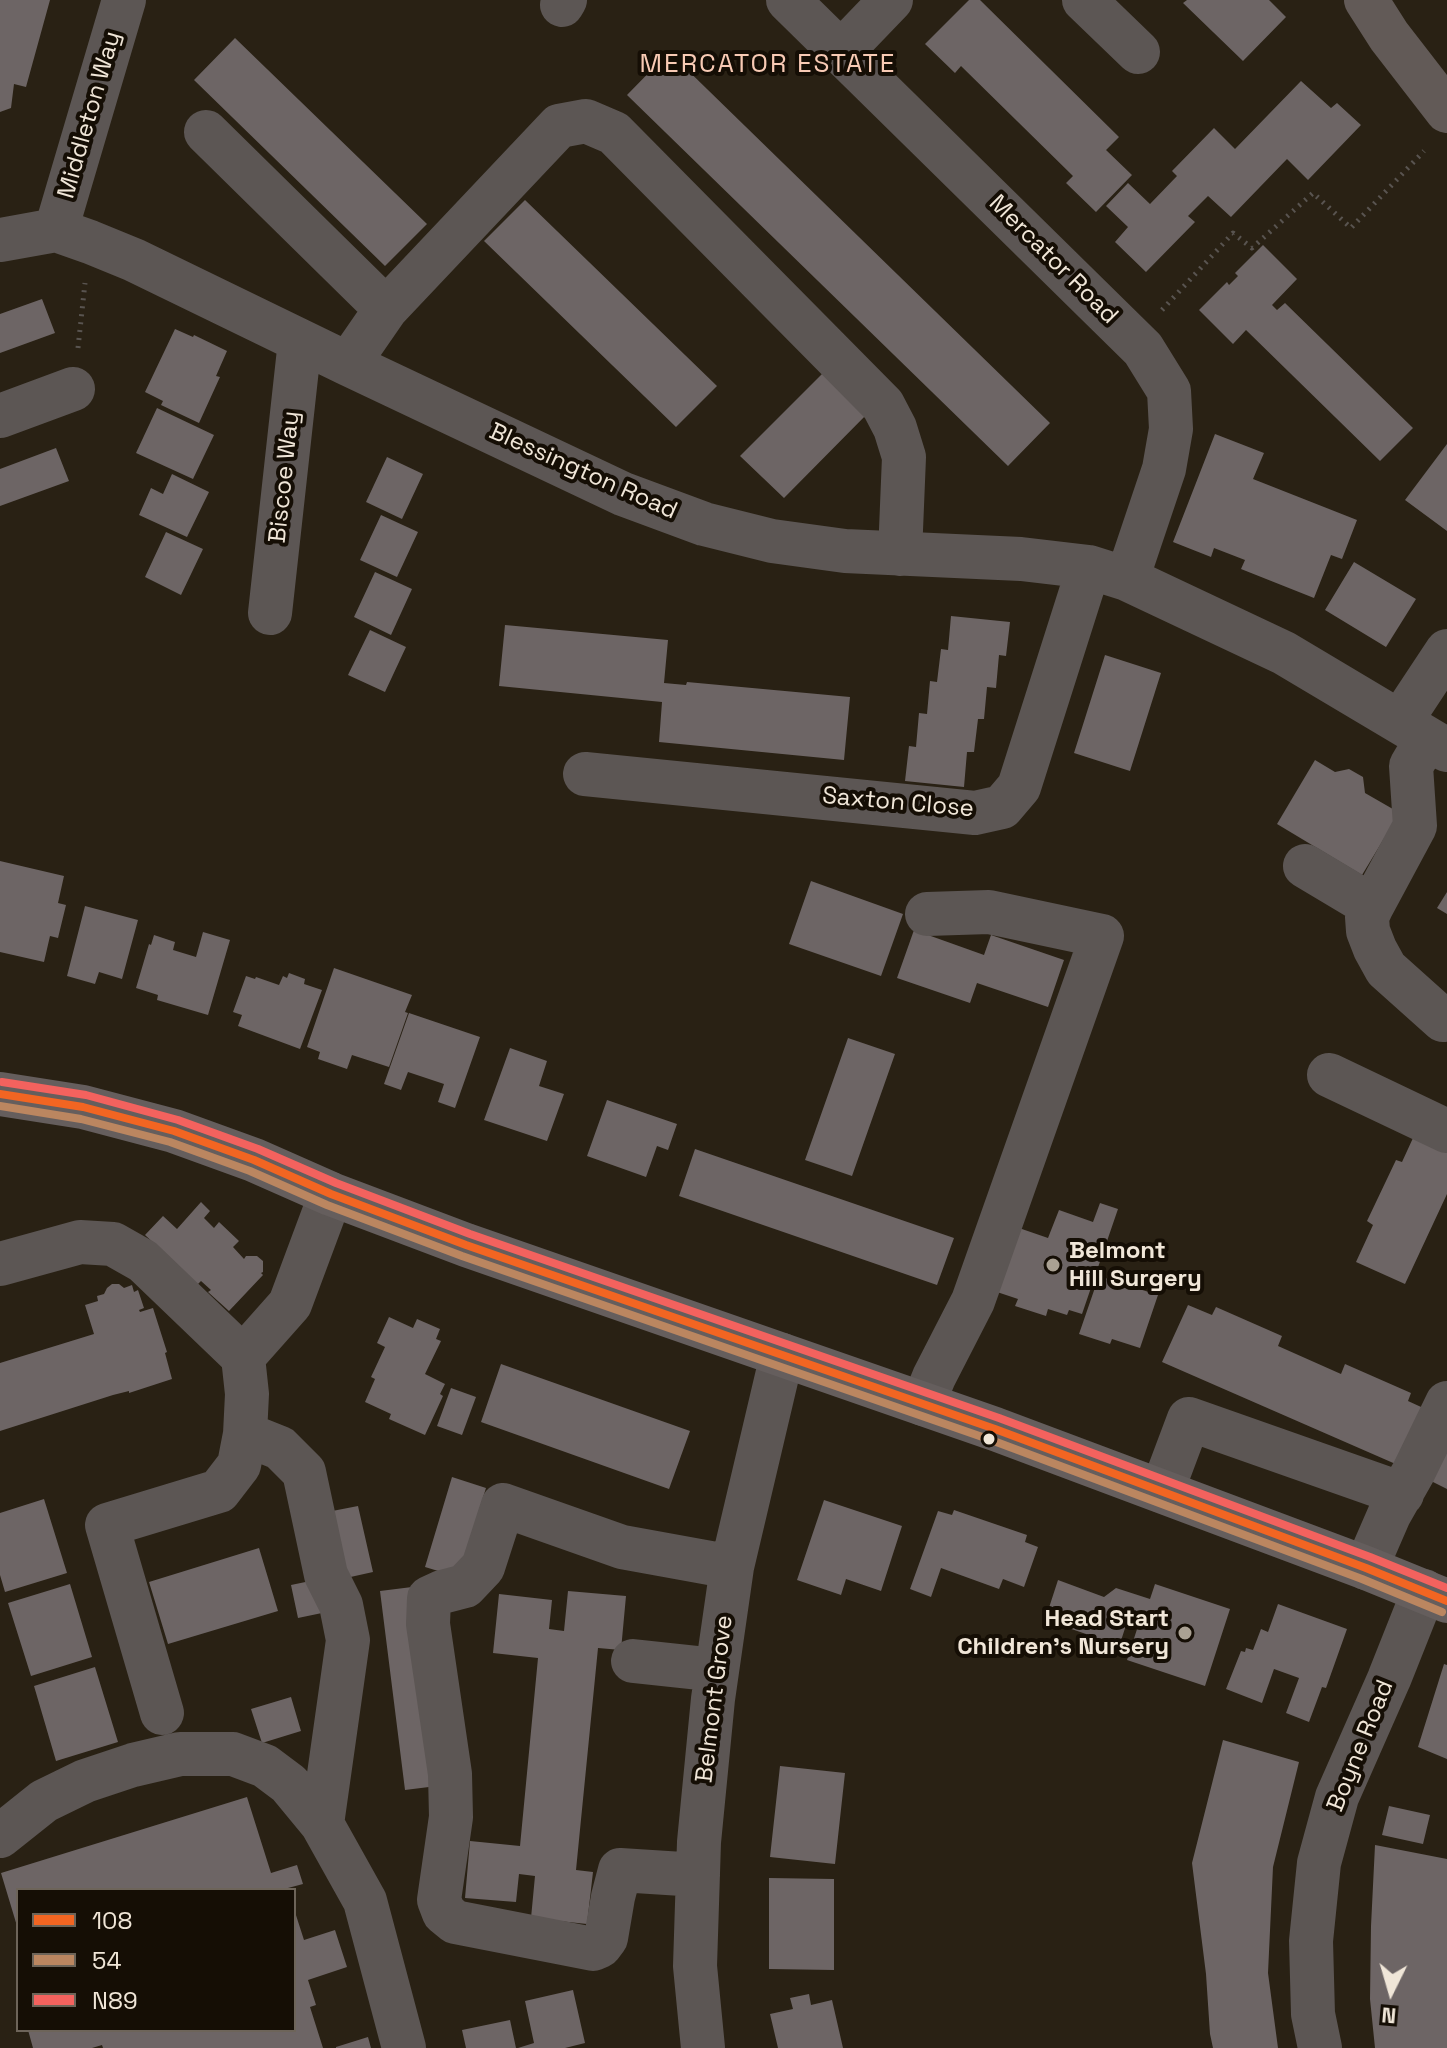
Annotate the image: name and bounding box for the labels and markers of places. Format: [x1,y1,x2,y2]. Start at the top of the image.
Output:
place label: Belmont Hill Surgery [1069,1237,1202,1293]
marker: Belmont Hill Surgery [1044,1256,1062,1274]
unlabelled marker [981,1431,997,1447]
place label: Head Start Children's Nursery [957,1605,1169,1661]
marker: Head Start Children's Nursery [1176,1624,1194,1642]

